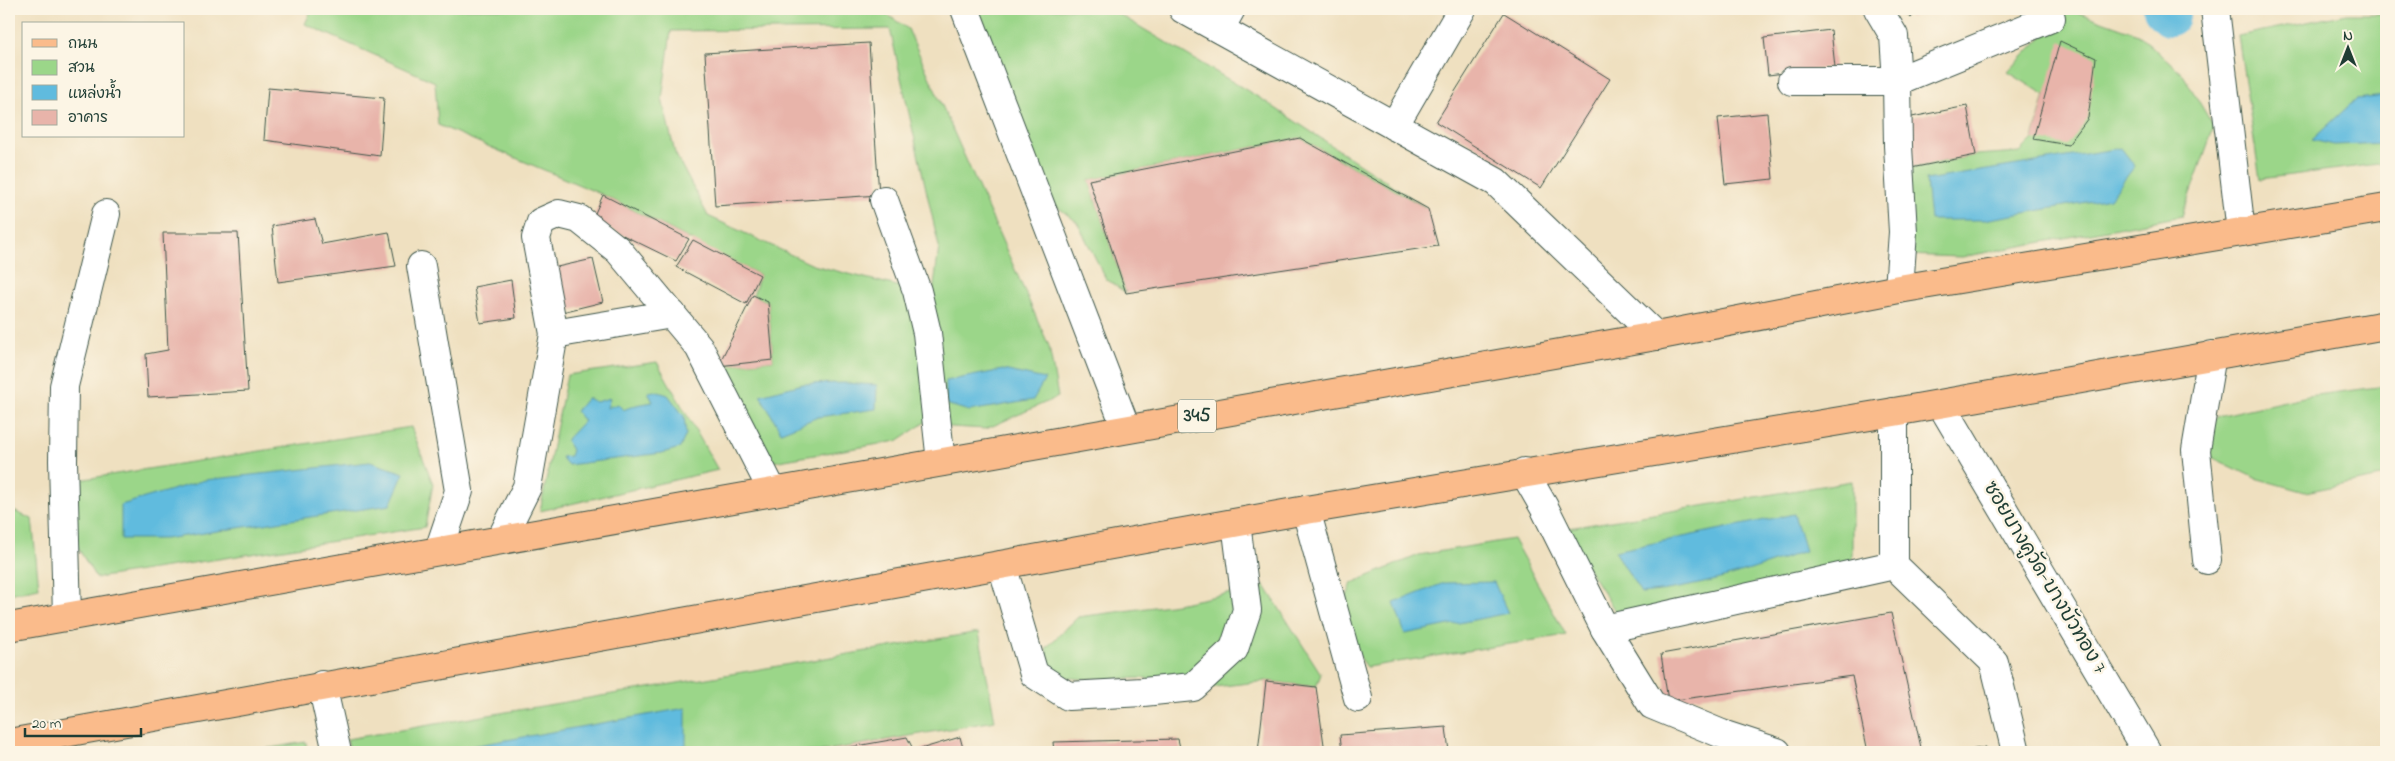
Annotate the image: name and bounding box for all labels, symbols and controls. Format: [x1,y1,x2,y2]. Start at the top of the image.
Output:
legend [22,22,185,138]
north arrow [2322,22,2372,72]
text: N [2343,26,2353,47]
text: ถนน [68,33,97,55]
text: สวน [68,57,95,79]
text: แหล่งน้ำ [68,79,122,105]
text: อาคาร [68,107,108,129]
road number: 345 [1178,400,1216,432]
street label: ซอยบางคูวัด-บางบัวทอง 7 [1975,476,2113,680]
scale bar [25,706,141,738]
text: 20 m [32,713,62,735]

